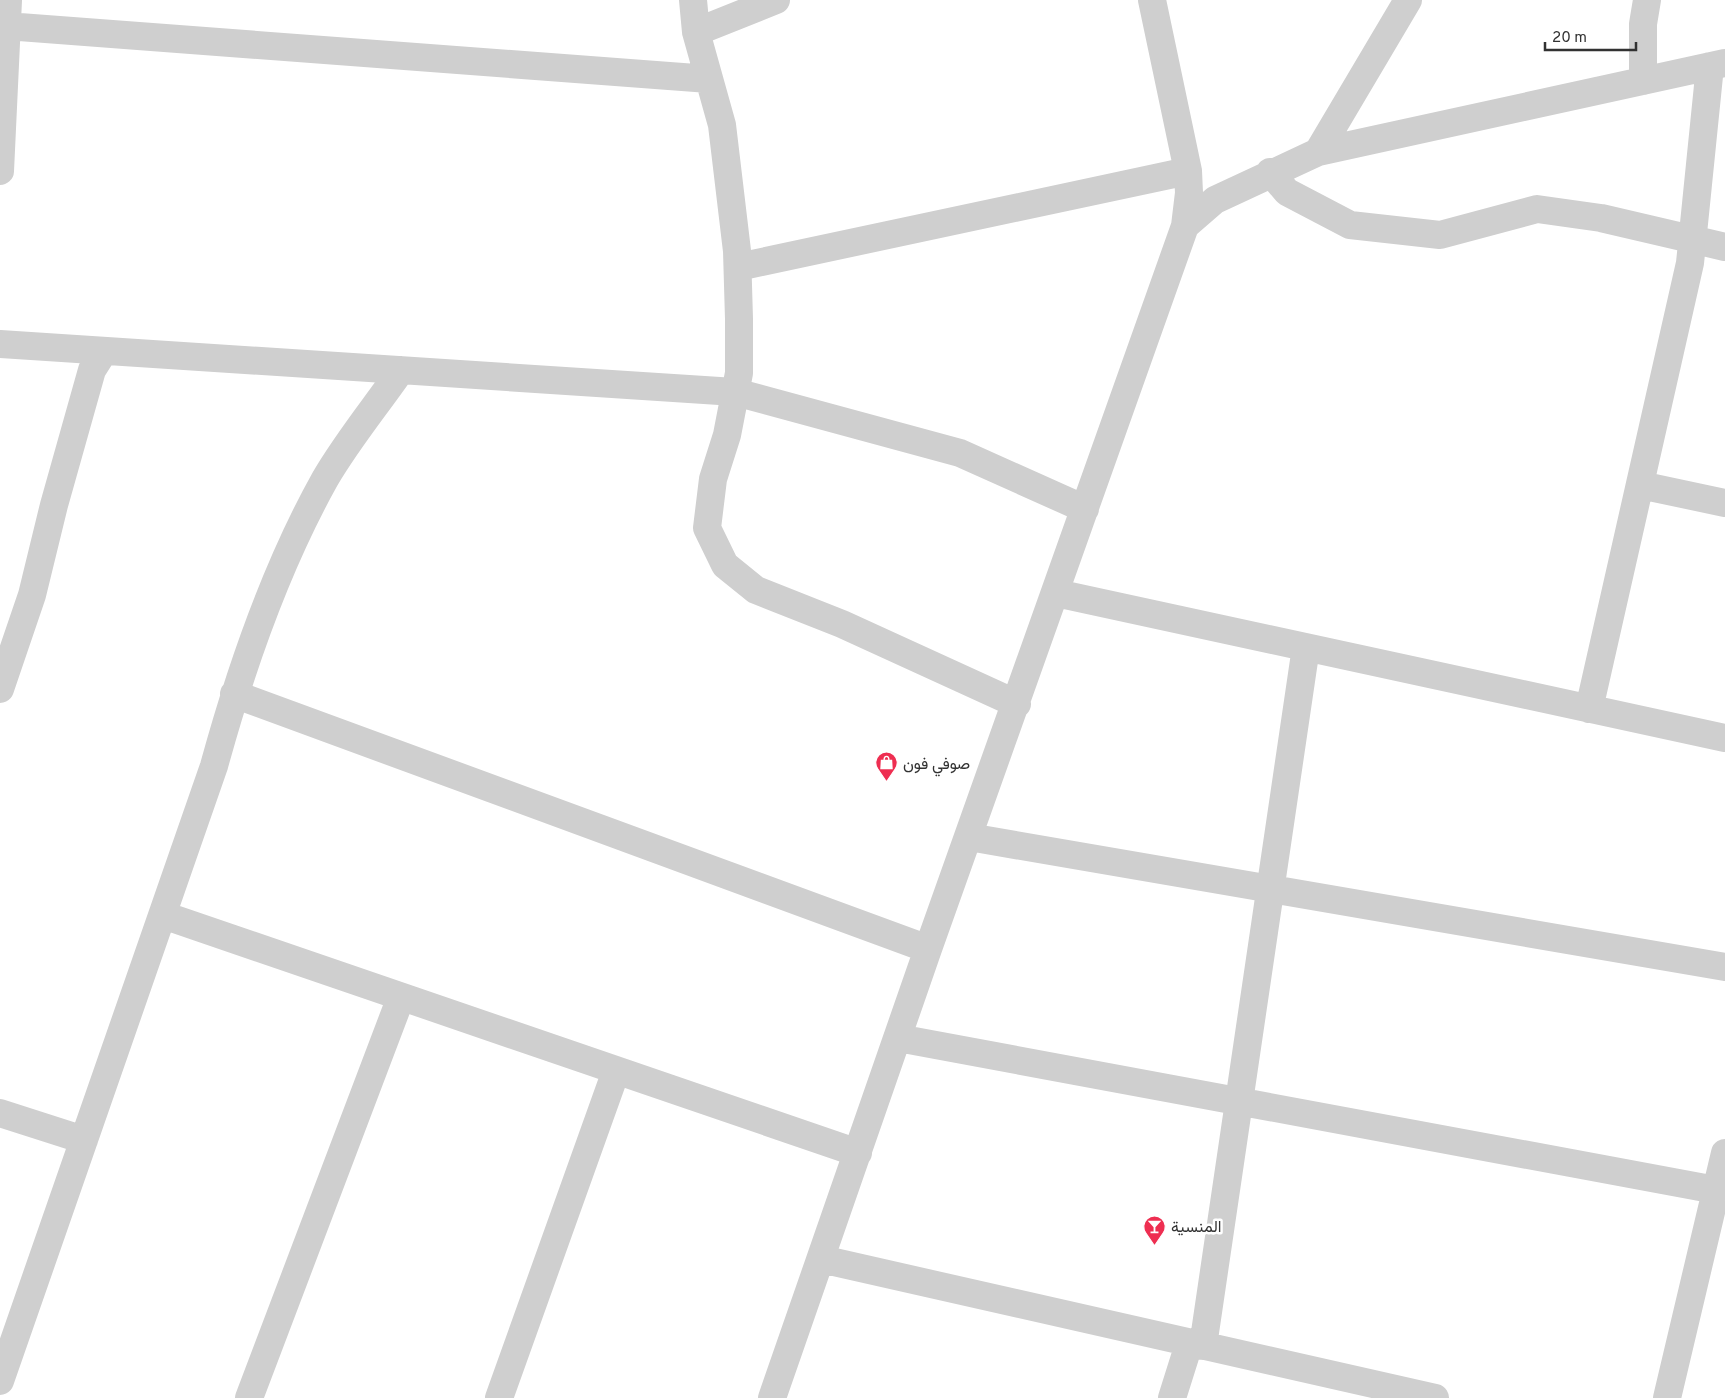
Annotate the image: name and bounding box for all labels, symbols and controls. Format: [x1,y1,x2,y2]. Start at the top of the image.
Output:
scale bar [1545,20,1636,52]
text: 20 m [1552,29,1587,48]
shop icon: صوفي فون [875,751,899,782]
place label: صوفي فون [903,755,970,777]
bar icon: المنسية [1143,1214,1167,1245]
place label: المنسية [1171,1218,1222,1238]

